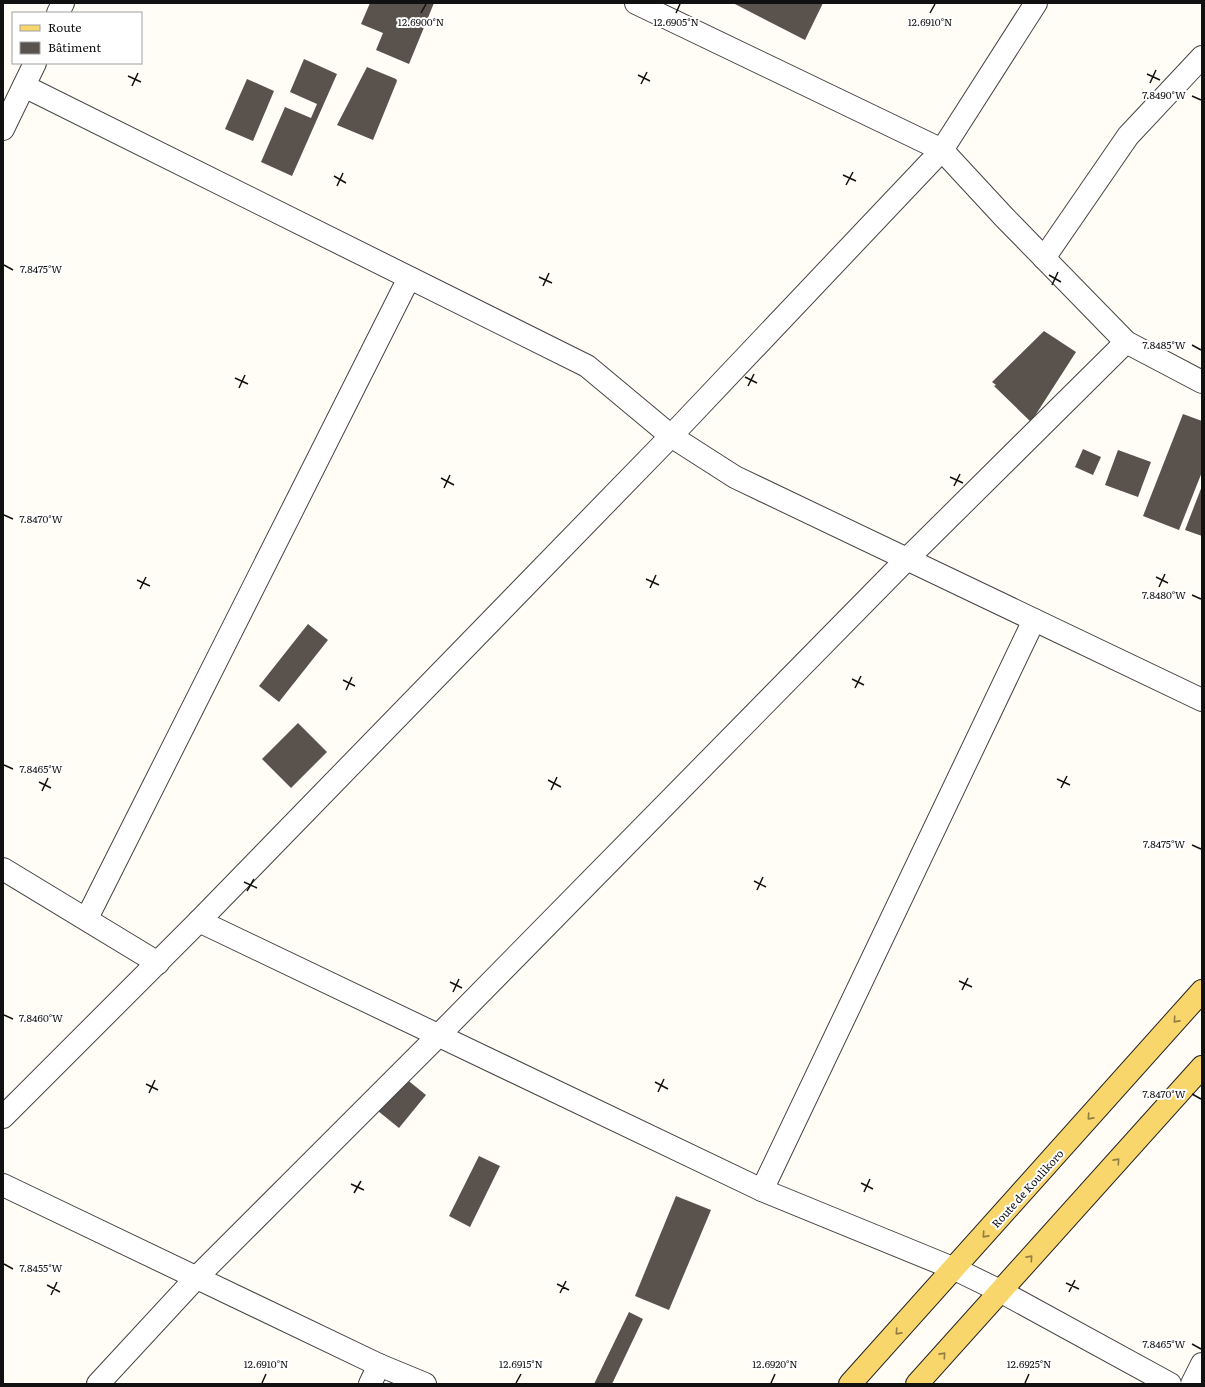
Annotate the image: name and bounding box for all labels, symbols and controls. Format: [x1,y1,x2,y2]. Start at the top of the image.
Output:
legend [12,12,142,64]
text: 12.6900°N [398,14,444,29]
text: 12.6905°N [653,14,699,29]
text: 12.6910°N [908,14,952,29]
text: Route [48,18,82,36]
text: Bâtiment [48,38,101,56]
text: 7.8490°W [1142,87,1186,102]
text: 7.8475°W [20,261,62,276]
text: 7.8485°W [1142,337,1186,352]
text: 7.8470°W [19,511,63,526]
text: 7.8480°W [1142,587,1186,602]
text: 7.8465°W [19,761,63,776]
text: 7.8475°W [1143,836,1185,851]
text: 7.8460°W [19,1010,63,1025]
one-way arrow [1173,1015,1181,1023]
text: 7.8470°W [1142,1086,1186,1101]
one-way arrow [1087,1112,1094,1120]
street label: Route de Koulikoro [987,1145,1067,1231]
one-way arrow [1112,1159,1119,1166]
one-way arrow [982,1230,990,1238]
one-way arrow [1025,1255,1033,1263]
text: 7.8455°W [20,1260,62,1275]
one-way arrow [895,1327,903,1335]
text: 7.8465°W [1142,1336,1186,1351]
one-way arrow [939,1352,946,1360]
text: 12.6910°N [244,1356,288,1371]
text: 12.6915°N [499,1356,543,1371]
text: 12.6920°N [752,1356,798,1371]
text: 12.6925°N [1007,1356,1051,1371]

